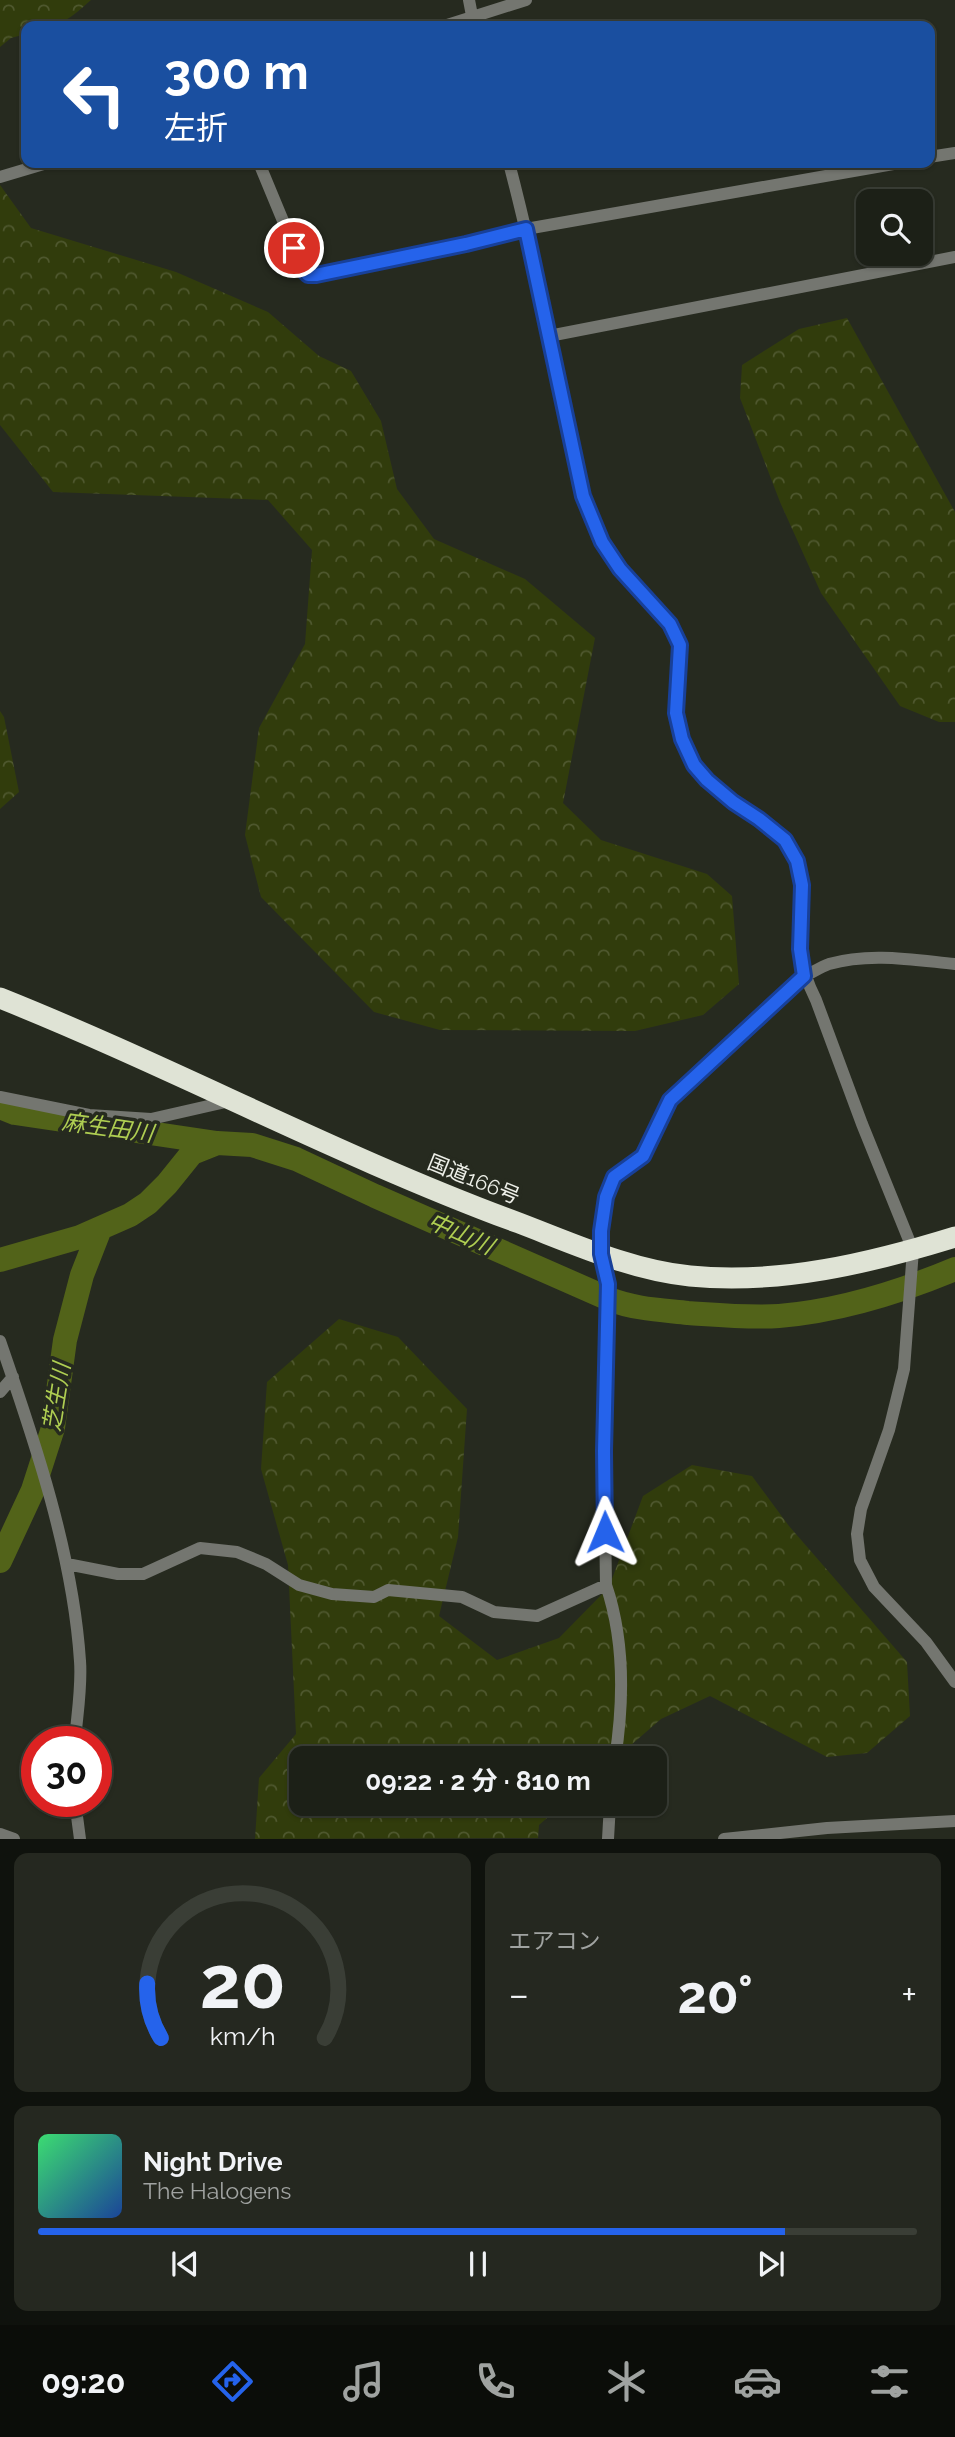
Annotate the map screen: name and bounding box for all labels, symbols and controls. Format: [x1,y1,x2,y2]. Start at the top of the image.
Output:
text: 300 m [164,43,309,100]
icon: left [49,49,140,140]
text: 左折 [164,109,228,146]
map controls [856,189,933,266]
button: search [856,189,933,266]
pin [264,218,324,278]
icon: arrive [275,229,313,267]
water label: 麻生田川 [61,1107,158,1147]
street label: 国道166号 [424,1149,524,1209]
water label: 中山川 [424,1207,501,1261]
water label: 芝生川 [37,1358,75,1433]
position arrow [568,1495,642,1569]
speed limit sign: 30 [21,1726,112,1817]
text: 09:22 · 2 分 · 810 m [365,1766,591,1796]
text: エアコン [509,1927,601,1954]
text: 20 [199,1941,285,2026]
text: 20° [677,1964,753,2025]
text: − [509,1972,529,2017]
text: + [901,1972,917,2017]
text: km/h [209,2021,275,2051]
text: Night Drive [143,2147,282,2177]
text: The Halogens [143,2177,291,2204]
icon: previous [166,2245,204,2283]
icon: pause [459,2245,497,2283]
icon: next [752,2245,790,2283]
icon: directions [208,2357,257,2406]
icon: music [339,2357,388,2406]
icon: phone [471,2357,520,2406]
icon: climate [602,2357,651,2406]
icon: car [733,2357,782,2406]
icon: filters [865,2357,914,2406]
text: 09:20 [41,2363,125,2400]

